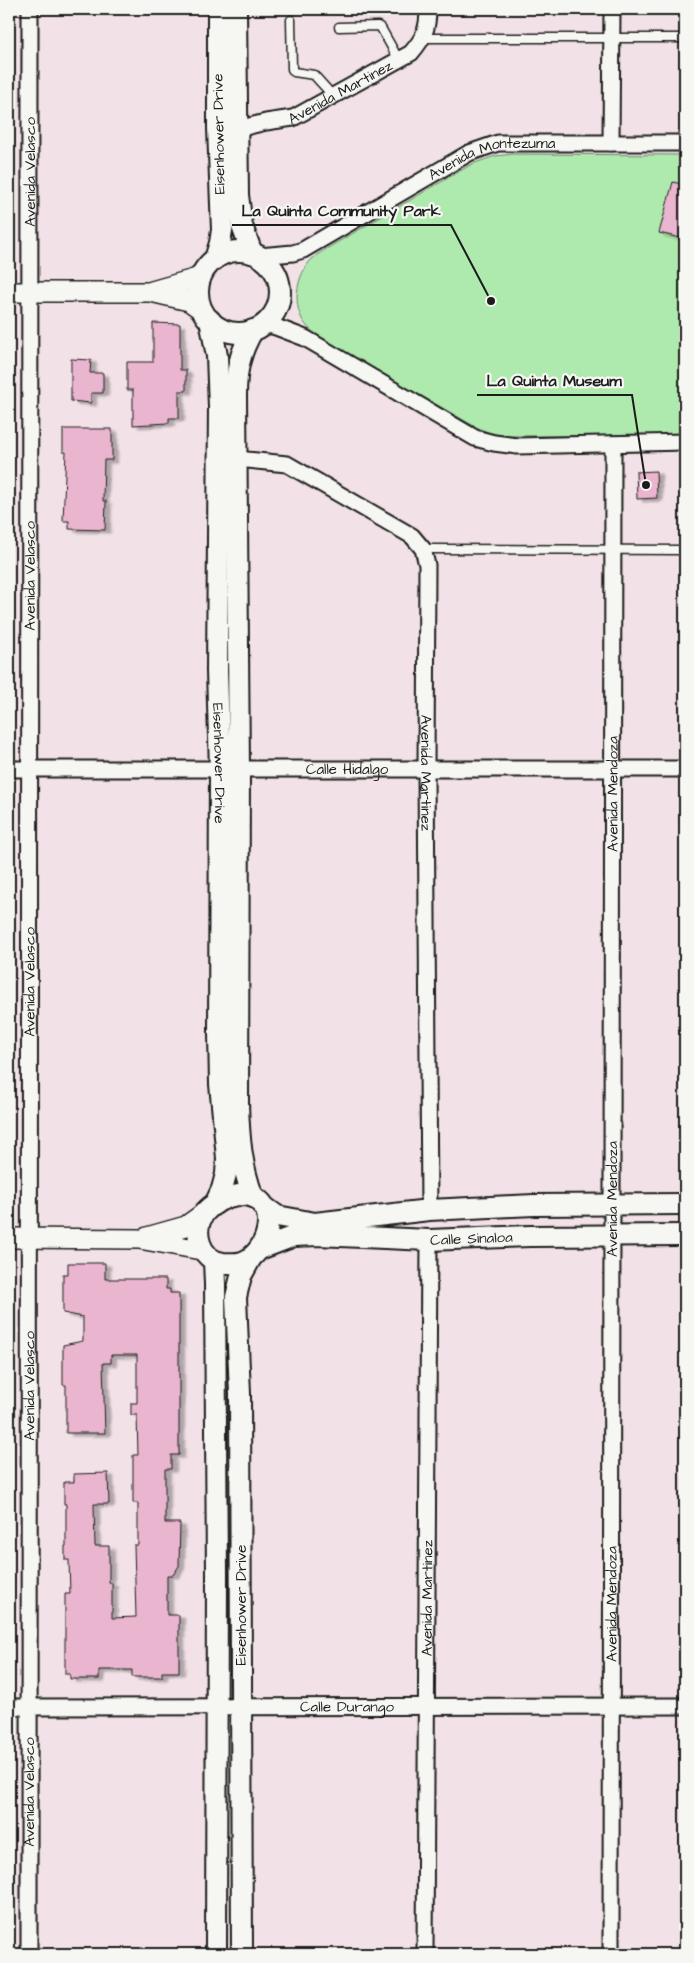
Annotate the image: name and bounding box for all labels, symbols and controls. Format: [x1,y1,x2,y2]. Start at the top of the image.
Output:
street label: Avenida Martinez [284,54,397,129]
street label: Eisenhower Drive [207,73,231,195]
street label: Avenida Velasco [19,117,40,227]
street label: Avenida Montezuma [424,132,556,185]
callout: La Quinta Community Park [232,194,451,225]
text: La Quinta Community Park [241,200,441,223]
callout: La Quinta Museum [477,364,632,395]
text: La Quinta Museum [486,370,622,392]
street label: Avenida Velasco [19,521,40,631]
street label: Eisenhower Drive [207,702,231,824]
street label: Avenida Martinez [415,715,437,832]
street label: Avenida Mendoza [602,736,623,852]
street label: Calle Hidalgo [306,759,389,781]
street label: Avenida Velasco [19,927,40,1037]
street label: Avenida Mendoza [601,1141,623,1257]
street label: Calle Sinaloa [430,1226,513,1250]
street label: Avenida Velasco [19,1331,40,1441]
street label: Avenida Martinez [416,1539,438,1656]
street label: Eisenhower Drive [231,1545,252,1665]
street label: Avenida Mendoza [601,1546,622,1662]
street label: Calle Durango [300,1696,395,1718]
street label: Avenida Velasco [19,1737,40,1847]

